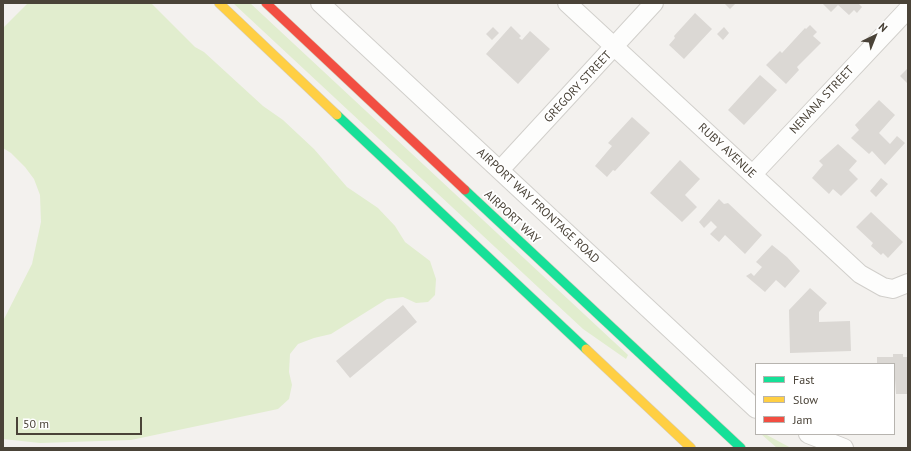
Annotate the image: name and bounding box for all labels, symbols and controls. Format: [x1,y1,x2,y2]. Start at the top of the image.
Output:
north arrow [855,16,895,56]
text: N [876,20,891,35]
street label: GREGORY STREET [541,48,615,126]
street label: NENANA STREET [787,63,857,137]
street label: RUBY AVENUE [695,121,759,181]
street label: AIRPORT WAY FRONTAGE ROAD [474,145,602,267]
street label: AIRPORT WAY [481,187,543,247]
legend [755,363,895,435]
text: Fast [793,372,814,387]
text: Slow [793,392,818,407]
scale bar [18,409,144,435]
text: Jam [793,412,812,427]
text: 50 m [23,416,49,431]

